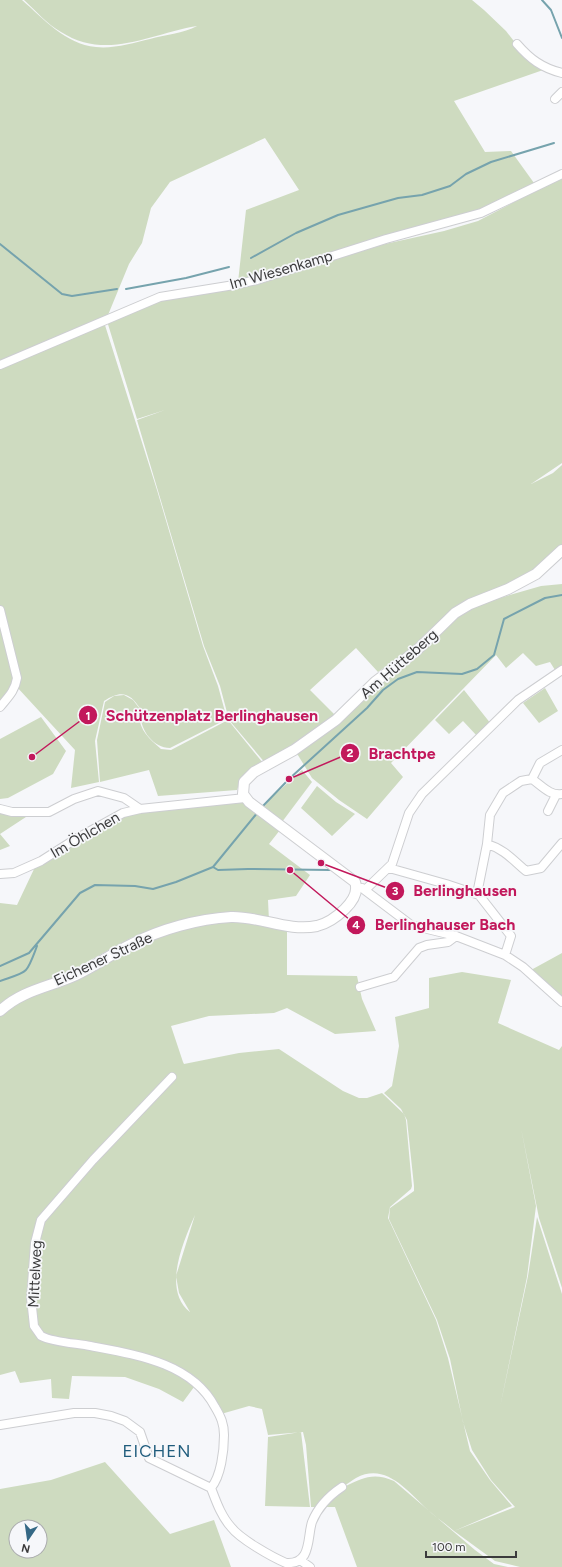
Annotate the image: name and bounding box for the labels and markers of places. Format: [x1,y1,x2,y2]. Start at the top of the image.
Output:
callout: Schützenplatz Berlinghausen [78,701,326,729]
callout: Brachtpe [340,739,443,767]
callout: Berlinghausen [385,877,525,905]
callout: Berlinghauser Bach [346,911,523,939]

